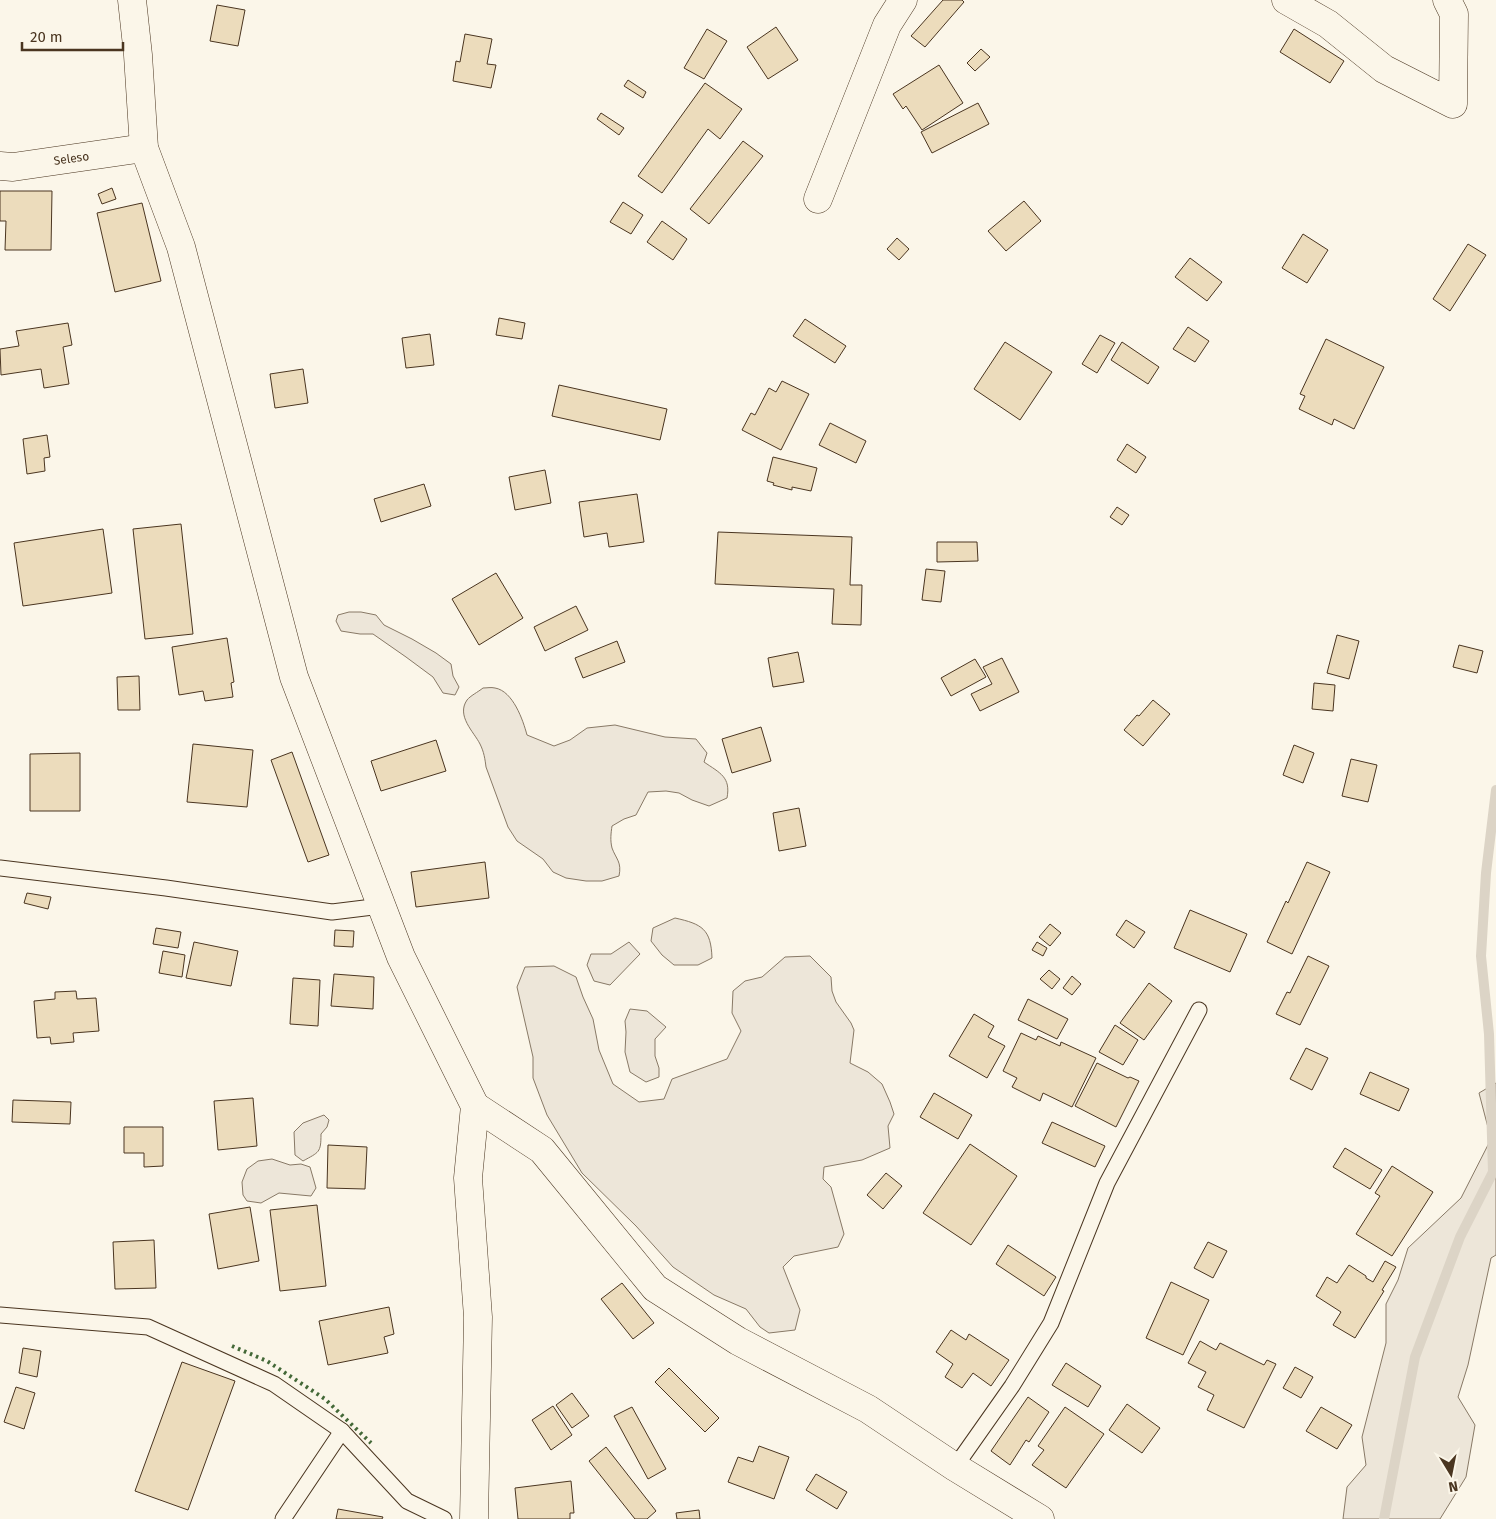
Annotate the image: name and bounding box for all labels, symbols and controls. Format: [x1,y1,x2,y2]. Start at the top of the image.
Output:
scale bar [22,20,124,52]
text: 20 m [30,28,63,46]
street label: Seleso [53,149,90,168]
north arrow [1426,1449,1476,1499]
text: N [1447,1477,1459,1495]

